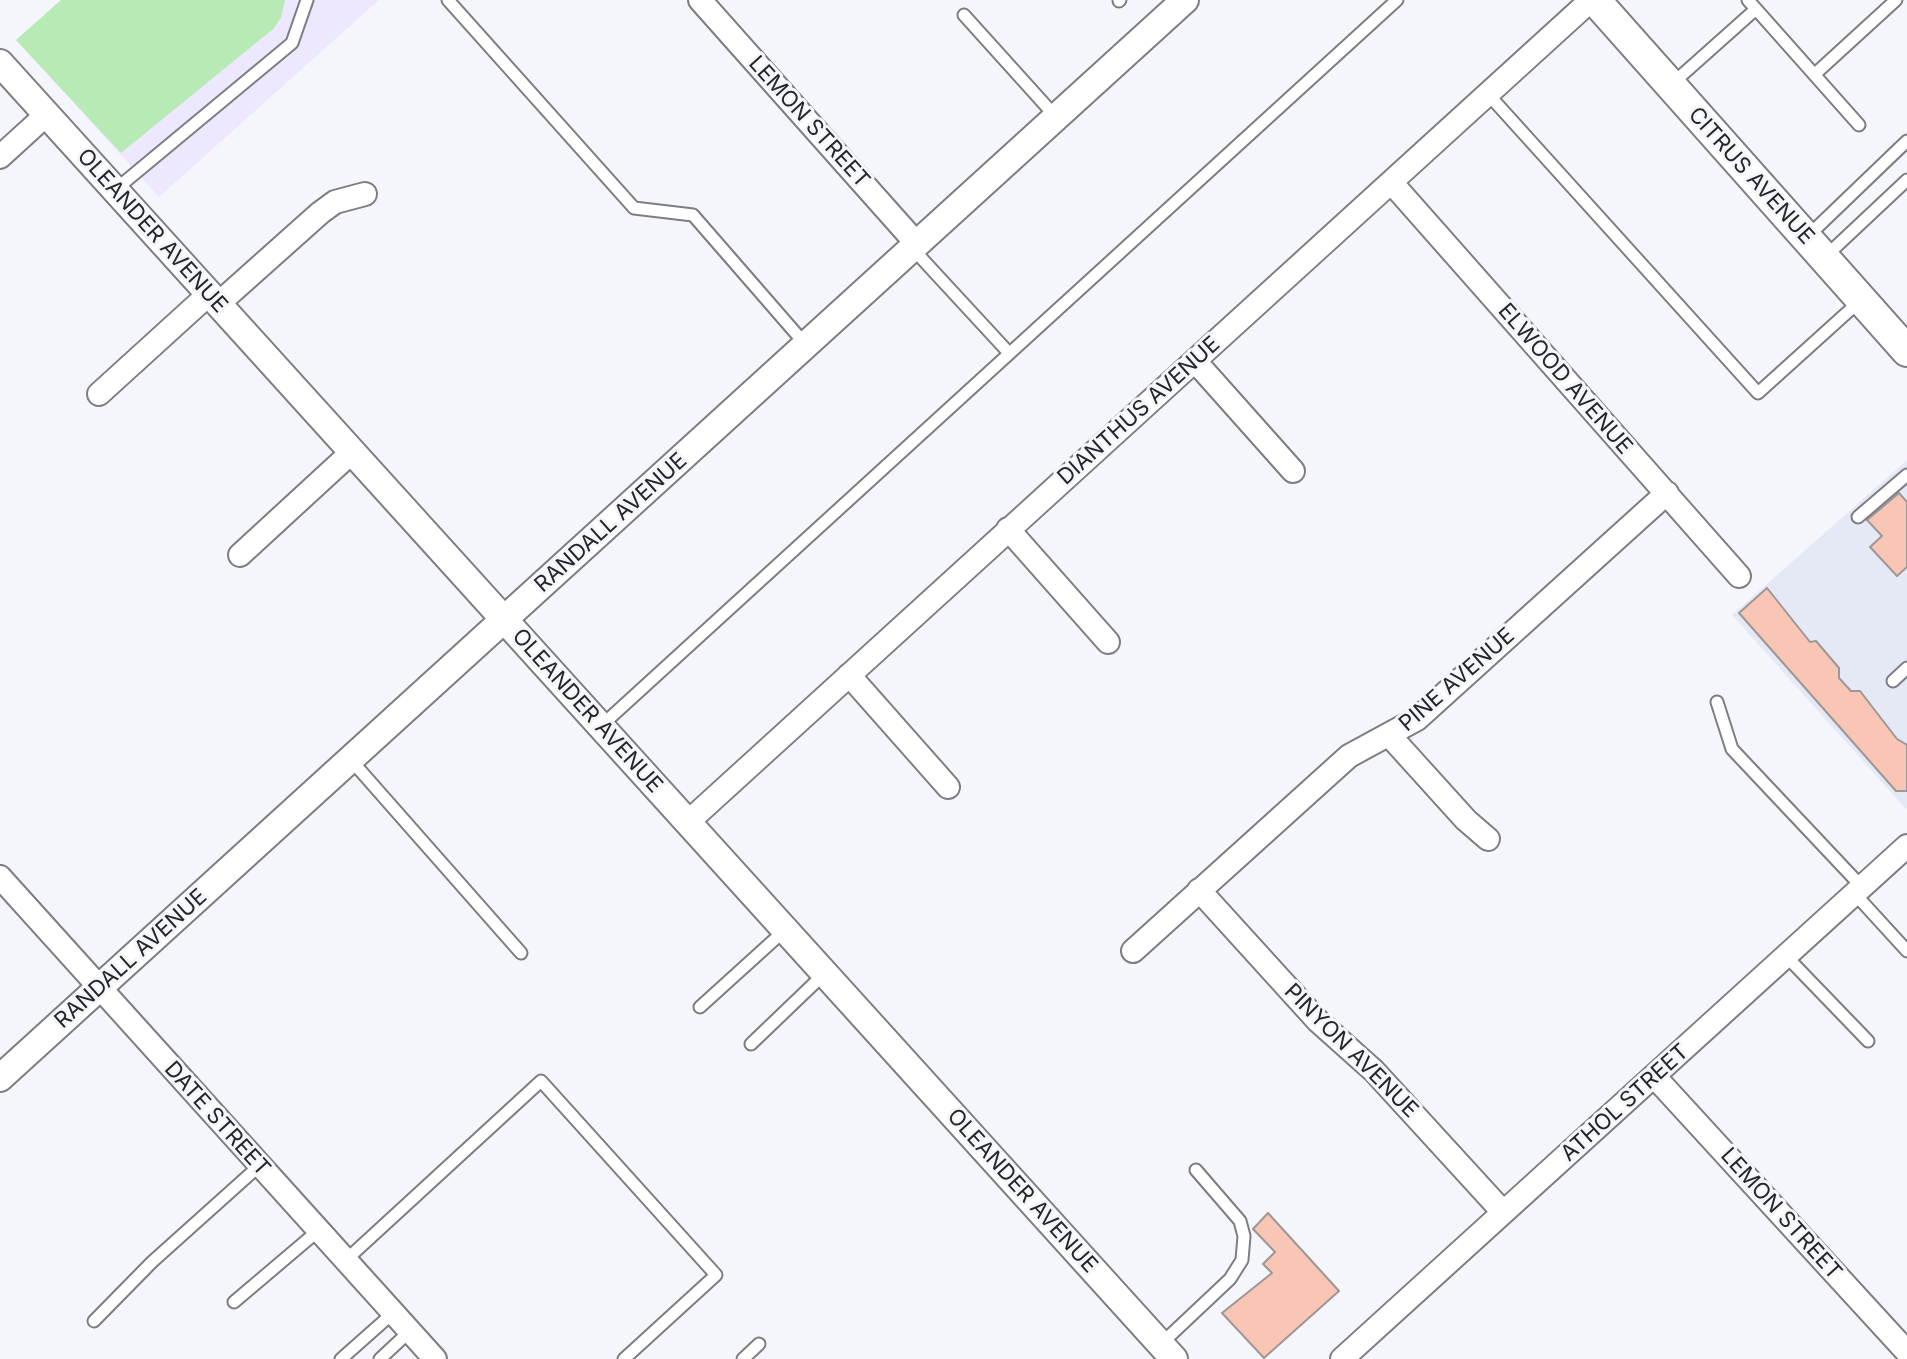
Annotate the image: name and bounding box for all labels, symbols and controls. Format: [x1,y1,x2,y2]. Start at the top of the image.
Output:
street label: LEMON STREET [743,51,875,193]
street label: CITRUS AVENUE [1683,102,1819,250]
street label: OLEANDER AVENUE [71,143,233,319]
street label: ELWOOD AVENUE [1492,298,1638,460]
street label: DIANTHUS AVENUE [1053,331,1225,491]
street label: RANDALL AVENUE [530,448,692,598]
street label: OLEANDER AVENUE [506,623,668,799]
street label: PINE AVENUE [1394,623,1520,737]
street label: RANDALL AVENUE [50,884,212,1034]
street label: PINYON AVENUE [1279,979,1423,1123]
street label: ATHOL STREET [1556,1039,1694,1167]
street label: DATE STREET [159,1056,275,1182]
street label: OLEANDER AVENUE [941,1103,1103,1279]
street label: LEMON STREET [1715,1143,1847,1285]

